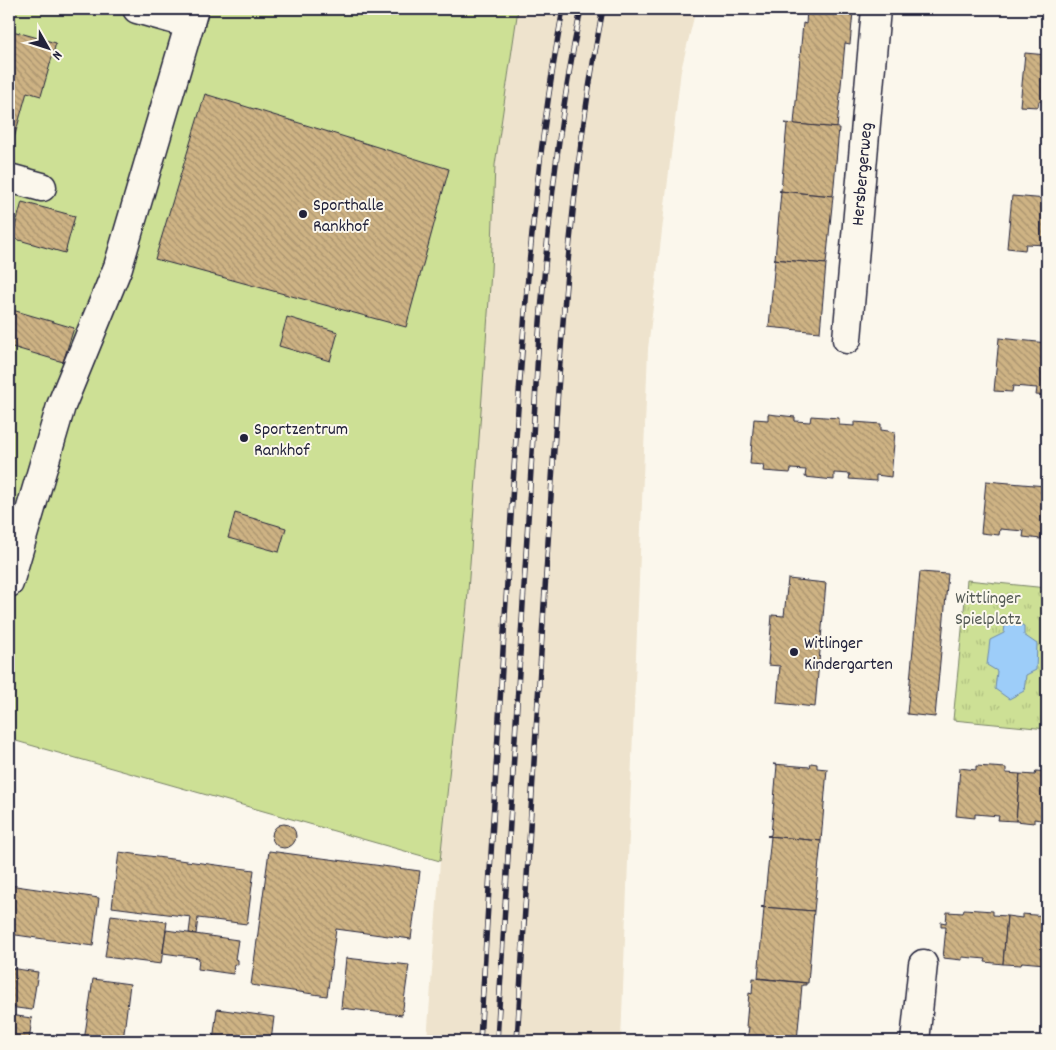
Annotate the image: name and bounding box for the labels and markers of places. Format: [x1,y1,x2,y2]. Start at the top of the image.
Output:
place label: Sporthalle Rankhof [313,194,384,240]
marker: Sporthalle Rankhof [297,208,309,220]
place label: Sportzentrum Rankhof [254,418,348,464]
marker: Sportzentrum Rankhof [238,432,250,444]
place label: Witlinger Kindergarten [804,632,893,678]
marker: Witlinger Kindergarten [788,646,800,658]

